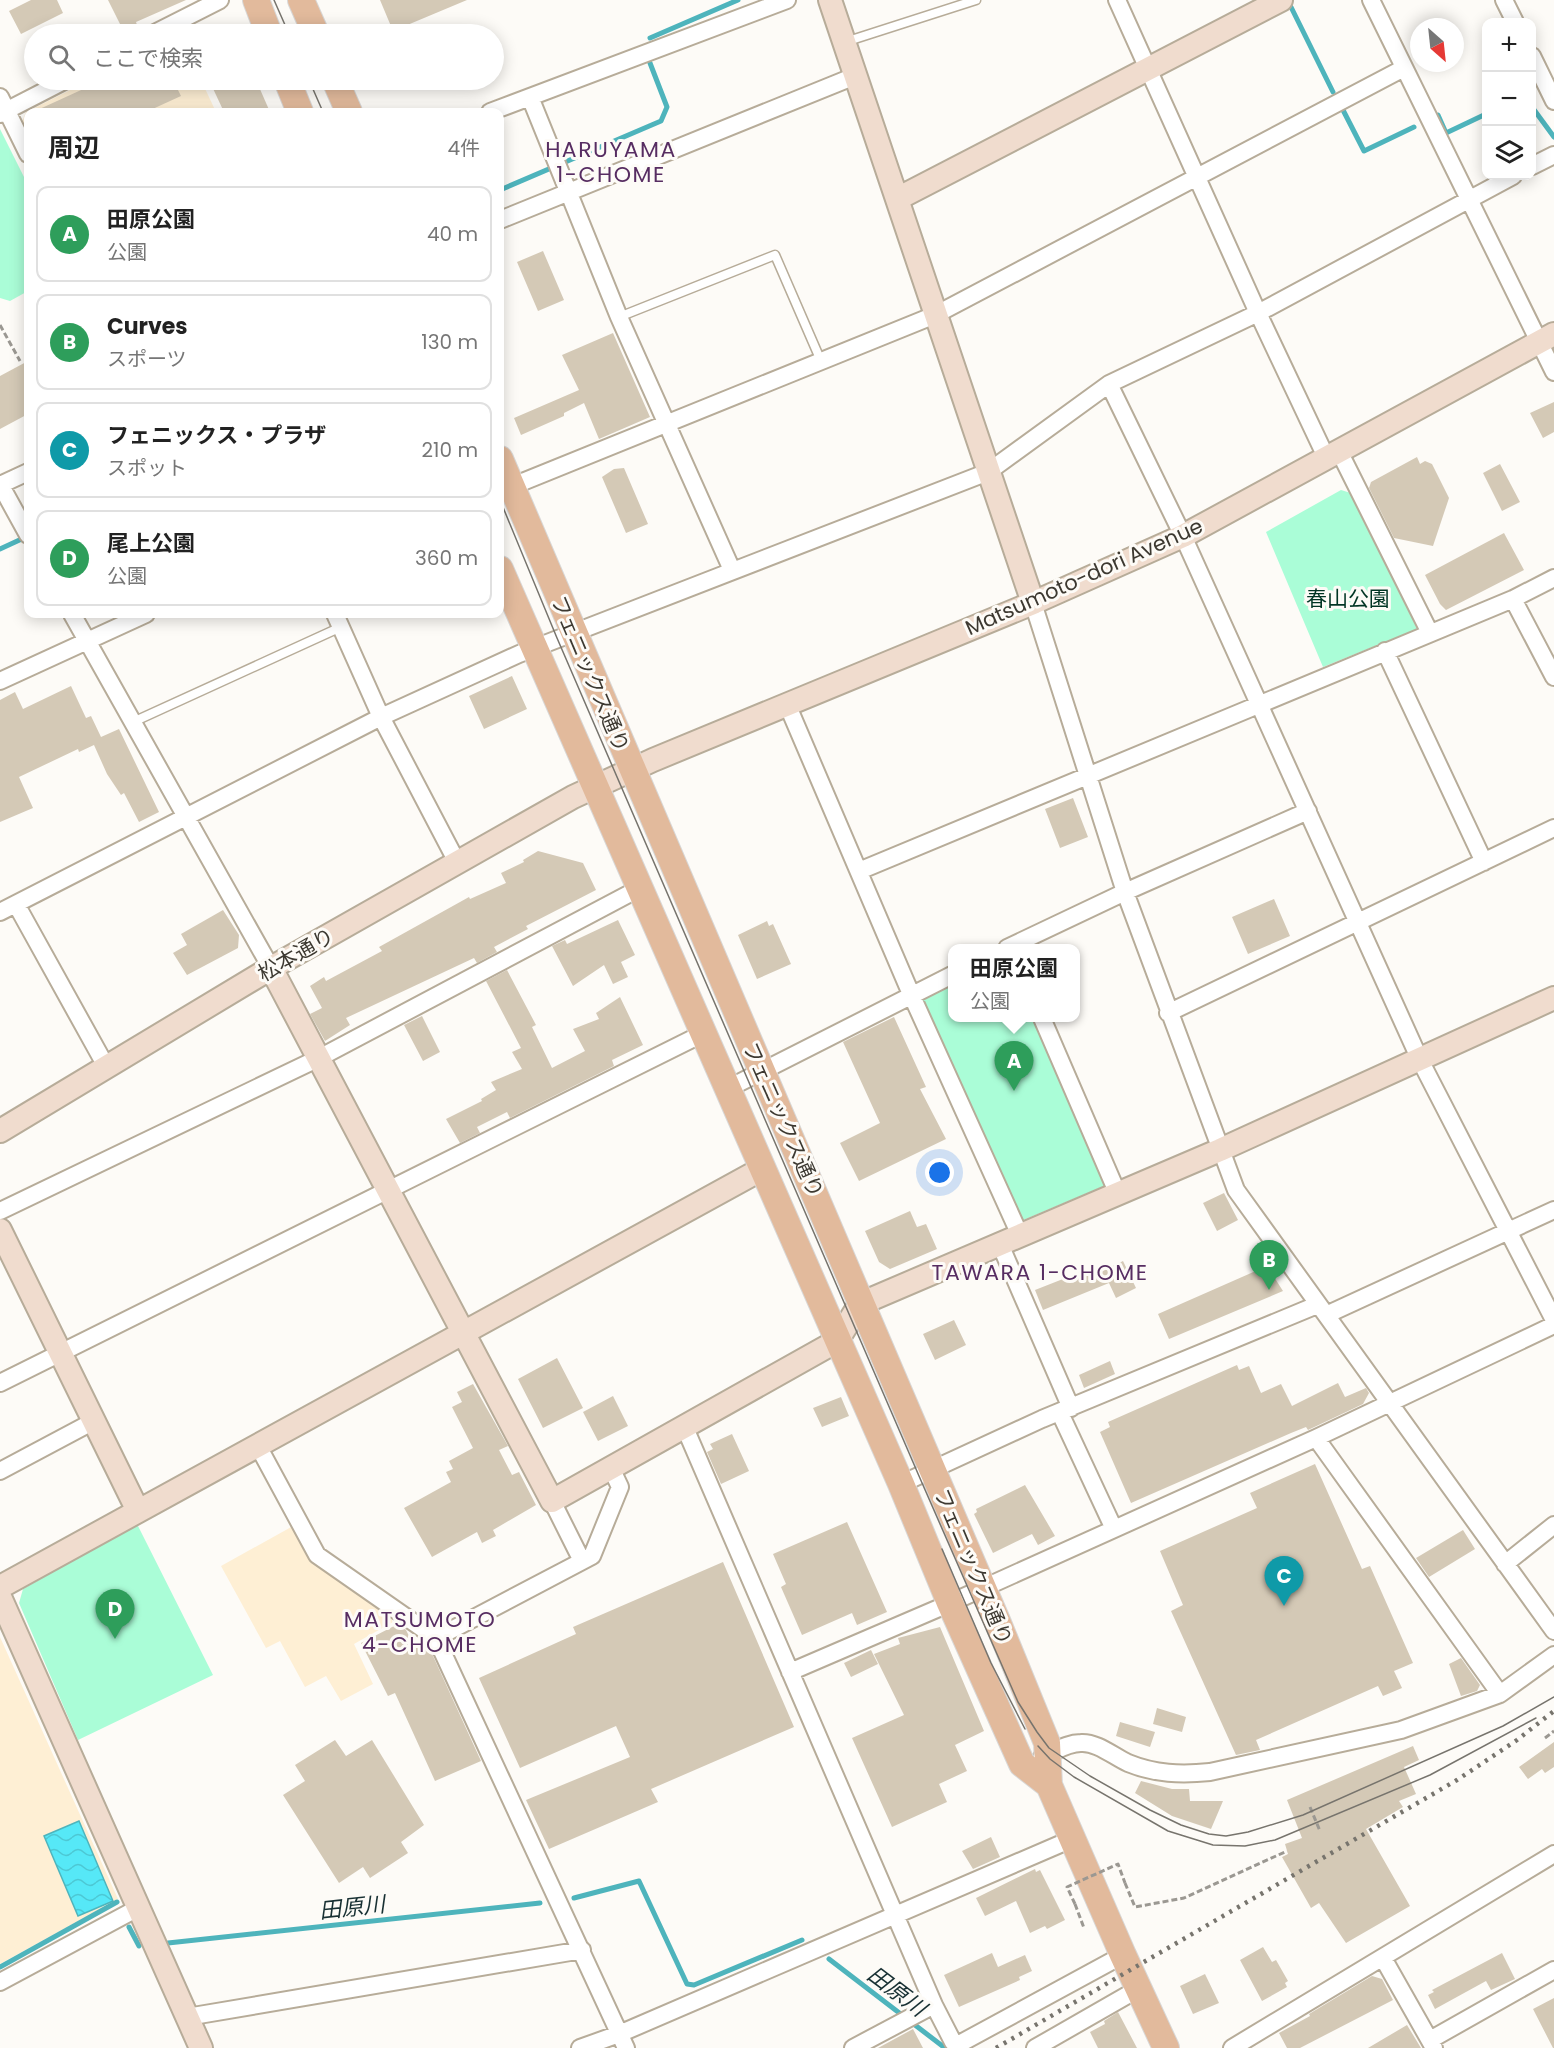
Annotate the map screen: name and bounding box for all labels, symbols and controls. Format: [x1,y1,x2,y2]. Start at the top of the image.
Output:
north arrow [1410,18,1464,72]
map controls [1482,18,1536,180]
button: + [1482,18,1536,72]
search box [24,24,504,90]
icon: search [45,41,78,74]
text: ここで検索 [93,43,203,74]
button: − [1482,72,1536,126]
button: layers [1482,126,1536,180]
text: 周辺 [48,130,100,166]
text: 4件 [447,134,480,162]
district label: HARUYAMA 1-CHOME [545,134,677,190]
text: 田原公園 [107,204,195,235]
text: A [62,220,77,248]
text: 40 m [427,220,478,248]
text: 公園 [107,238,147,266]
text: Curves [107,311,188,342]
text: B [63,328,76,356]
text: 130 m [421,328,478,356]
text: スポーツ [107,345,187,373]
text: フェニックス・プラザ [107,420,326,451]
text: C [62,436,77,464]
text: 210 m [422,436,478,464]
text: スポット [107,454,187,482]
street label: Matsumoto-dori Avenue [960,511,1207,642]
text: 尾上公園 [107,528,195,559]
text: D [62,544,77,572]
text: 360 m [415,544,478,572]
text: 公園 [107,562,147,590]
park label: 春山公園 [1306,584,1390,613]
street label: フェニックス通り [544,591,637,757]
street label: 松本通り [252,921,339,988]
popup [948,944,1080,1022]
text: 田原公園 [970,953,1058,984]
text: 公園 [970,987,1010,1015]
street label: フェニックス通り [736,1037,831,1202]
pin: A [994,1042,1034,1091]
your location [925,1158,954,1187]
pin: B [1250,1240,1288,1290]
district label: TAWARA 1-CHOME [932,1257,1149,1288]
street label: フェニックス通り [927,1484,1020,1650]
pin: C [1264,1556,1304,1606]
pin: D [96,1590,134,1639]
district label: MATSUMOTO 4-CHOME [344,1604,496,1660]
water label: 田原川 [318,1888,388,1926]
water label: 田原川 [861,1959,934,2025]

